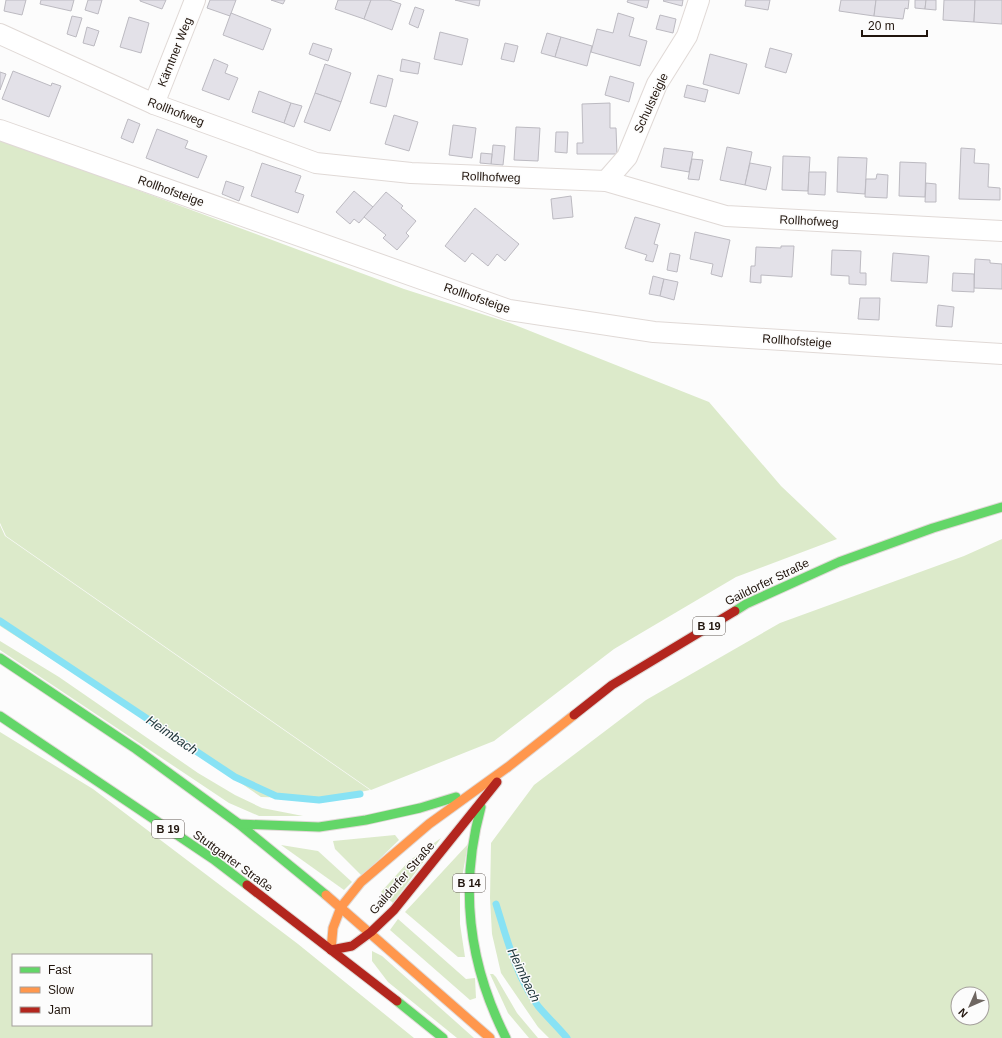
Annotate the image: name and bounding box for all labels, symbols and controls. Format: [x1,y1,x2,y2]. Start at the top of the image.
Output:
scale bar [862,12,927,38]
street label: Kärntner Weg [155,15,195,89]
text: 20 m [868,19,895,33]
street label: Schulsteigle [631,70,671,135]
street label: Rollhofweg [146,95,206,129]
street label: Rollhofweg [461,169,521,185]
street label: Rollhofsteige [136,173,206,210]
street label: Rollhofweg [779,212,839,230]
street label: Rollhofsteige [442,280,512,316]
street label: Rollhofsteige [762,332,832,350]
street label: Gaildorfer Straße [723,555,812,608]
road number: B 19 [693,617,725,635]
water label: Heimbach [144,712,200,758]
road number: B 19 [152,820,184,838]
street label: Stuttgarter Straße [190,827,276,895]
street label: Gaildorfer Straße [367,838,438,917]
road number: B 14 [453,874,485,892]
water label: Heimbach [504,945,544,1005]
legend [12,954,152,1026]
text: Fast [48,963,72,977]
text: Slow [48,983,74,997]
north arrow [950,986,990,1026]
text: Jam [48,1003,71,1017]
text: N [956,1006,970,1020]

